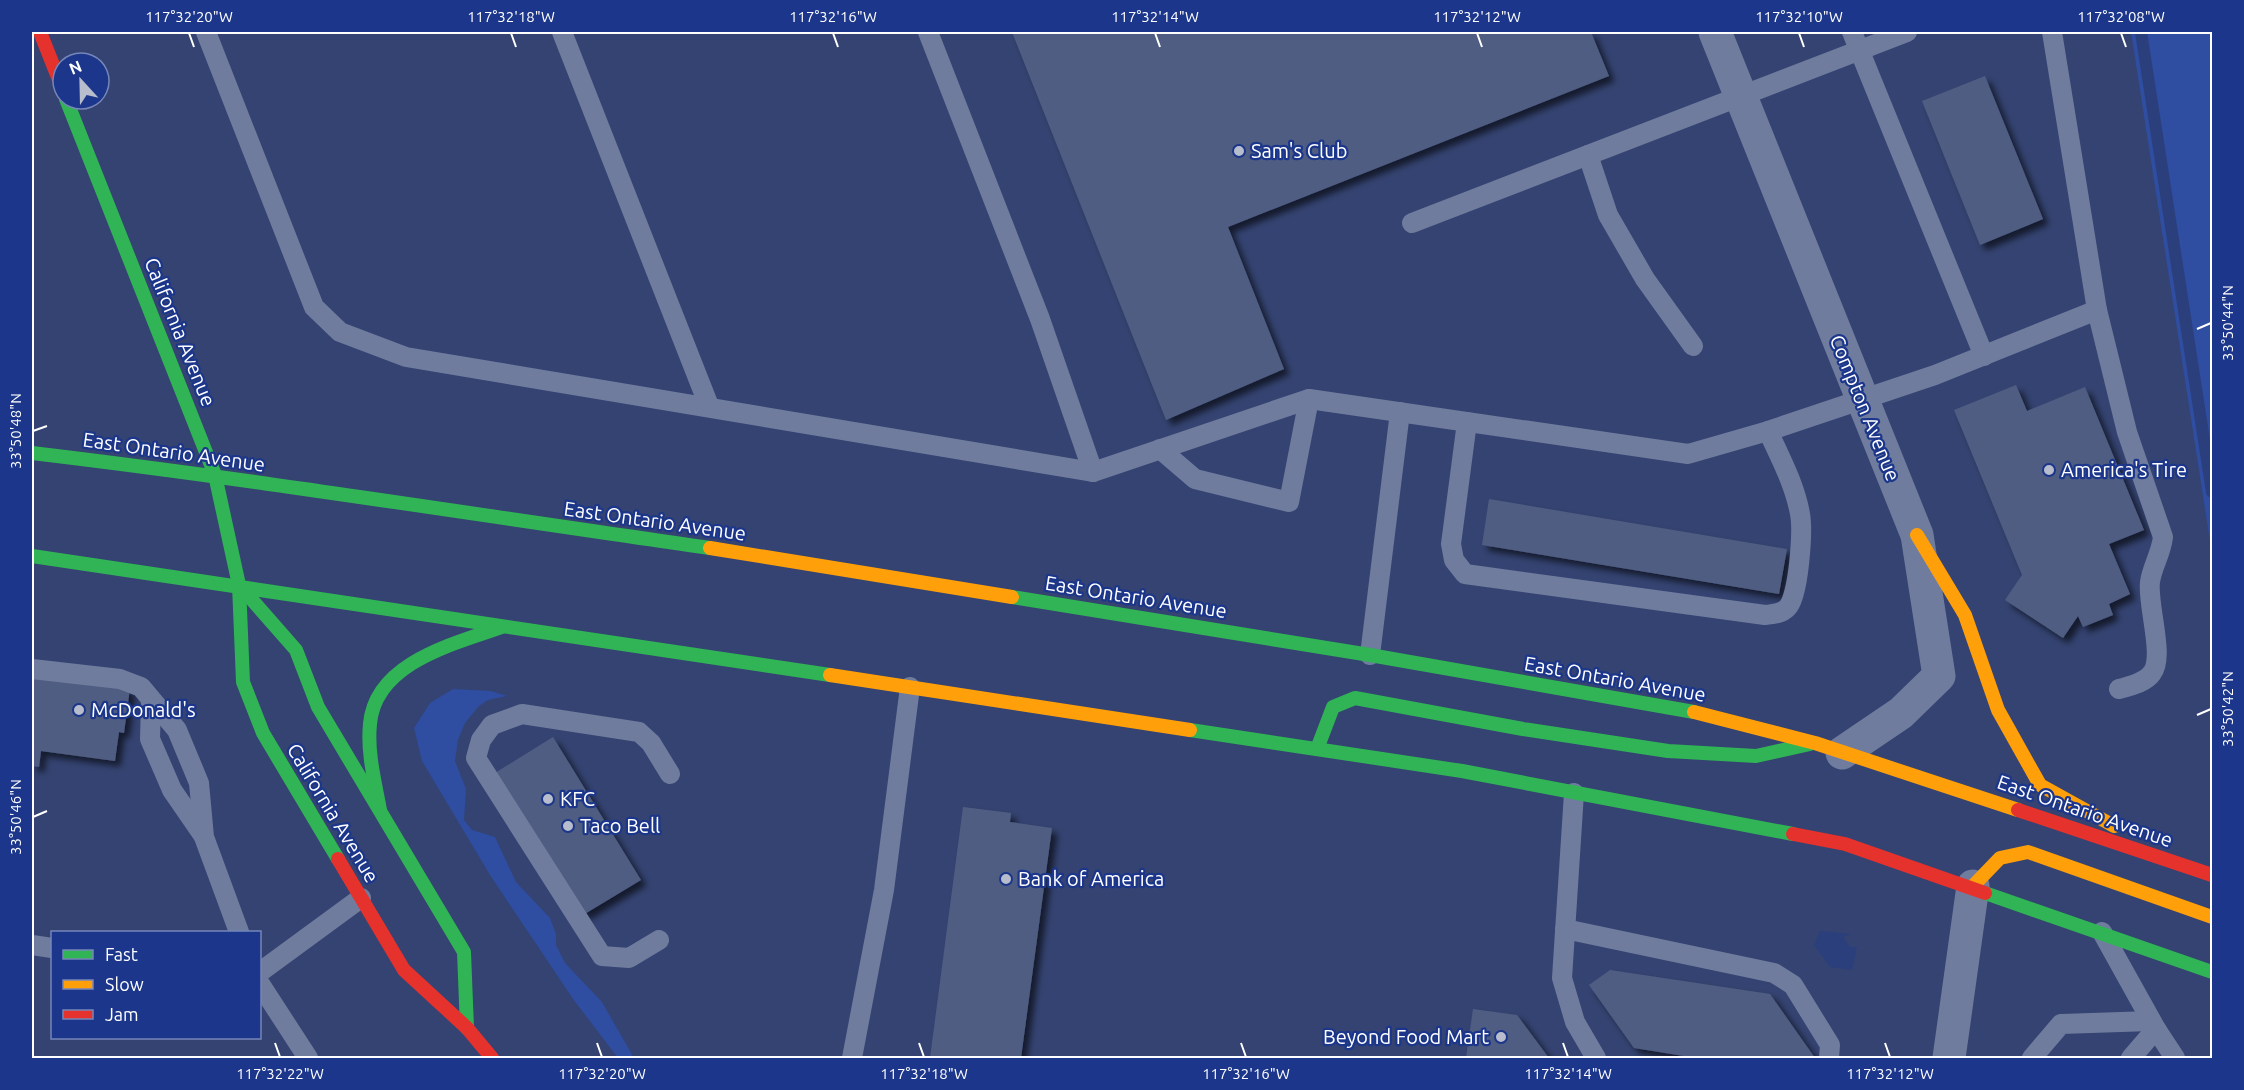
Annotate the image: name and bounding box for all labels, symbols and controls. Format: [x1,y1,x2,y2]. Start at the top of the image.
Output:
text: 117°32'20"W [145,8,233,25]
text: 117°32'18"W [467,8,555,25]
text: 117°32'16"W [789,8,877,25]
text: 117°32'14"W [1111,8,1199,25]
text: 117°32'12"W [1433,8,1521,25]
text: 117°32'10"W [1755,8,1843,25]
text: 117°32'08"W [2077,8,2165,25]
north arrow [51,51,111,111]
text: N [66,57,84,78]
place label: Sam's Club [1251,139,1347,162]
marker: Sam's Club [1232,144,1246,158]
street label: California Avenue [140,254,221,409]
text: 33°50'44"N [2219,285,2236,361]
street label: Compton Avenue [1826,331,1905,484]
text: 33°50'48"N [7,393,24,469]
street label: East Ontario Avenue [81,427,267,476]
place label: America's Tire [2061,458,2187,481]
marker: America's Tire [2042,463,2056,477]
street label: East Ontario Avenue [562,496,748,545]
street label: East Ontario Avenue [1044,571,1229,622]
street label: East Ontario Avenue [1523,651,1708,706]
text: 33°50'42"N [2219,671,2236,747]
place label: McDonald's [91,698,196,721]
marker: McDonald's [72,703,86,717]
street label: California Avenue [283,739,384,886]
street label: East Ontario Avenue [1995,770,2176,851]
text: 33°50'46"N [7,779,24,855]
place label: KFC [560,787,595,810]
marker: KFC [541,792,555,806]
place label: Taco Bell [580,814,660,837]
marker: Taco Bell [561,819,575,833]
place label: Bank of America [1018,867,1164,890]
marker: Bank of America [999,872,1013,886]
legend [51,931,261,1039]
text: Fast [105,944,138,964]
text: Slow [105,974,144,994]
text: Jam [105,1004,139,1024]
place label: Beyond Food Mart [1323,1025,1489,1048]
marker: Beyond Food Mart [1494,1030,1508,1044]
text: 117°32'22"W [236,1065,324,1082]
text: 117°32'20"W [558,1065,646,1082]
text: 117°32'18"W [880,1065,968,1082]
text: 117°32'16"W [1202,1065,1290,1082]
text: 117°32'14"W [1524,1065,1612,1082]
text: 117°32'12"W [1846,1065,1934,1082]

